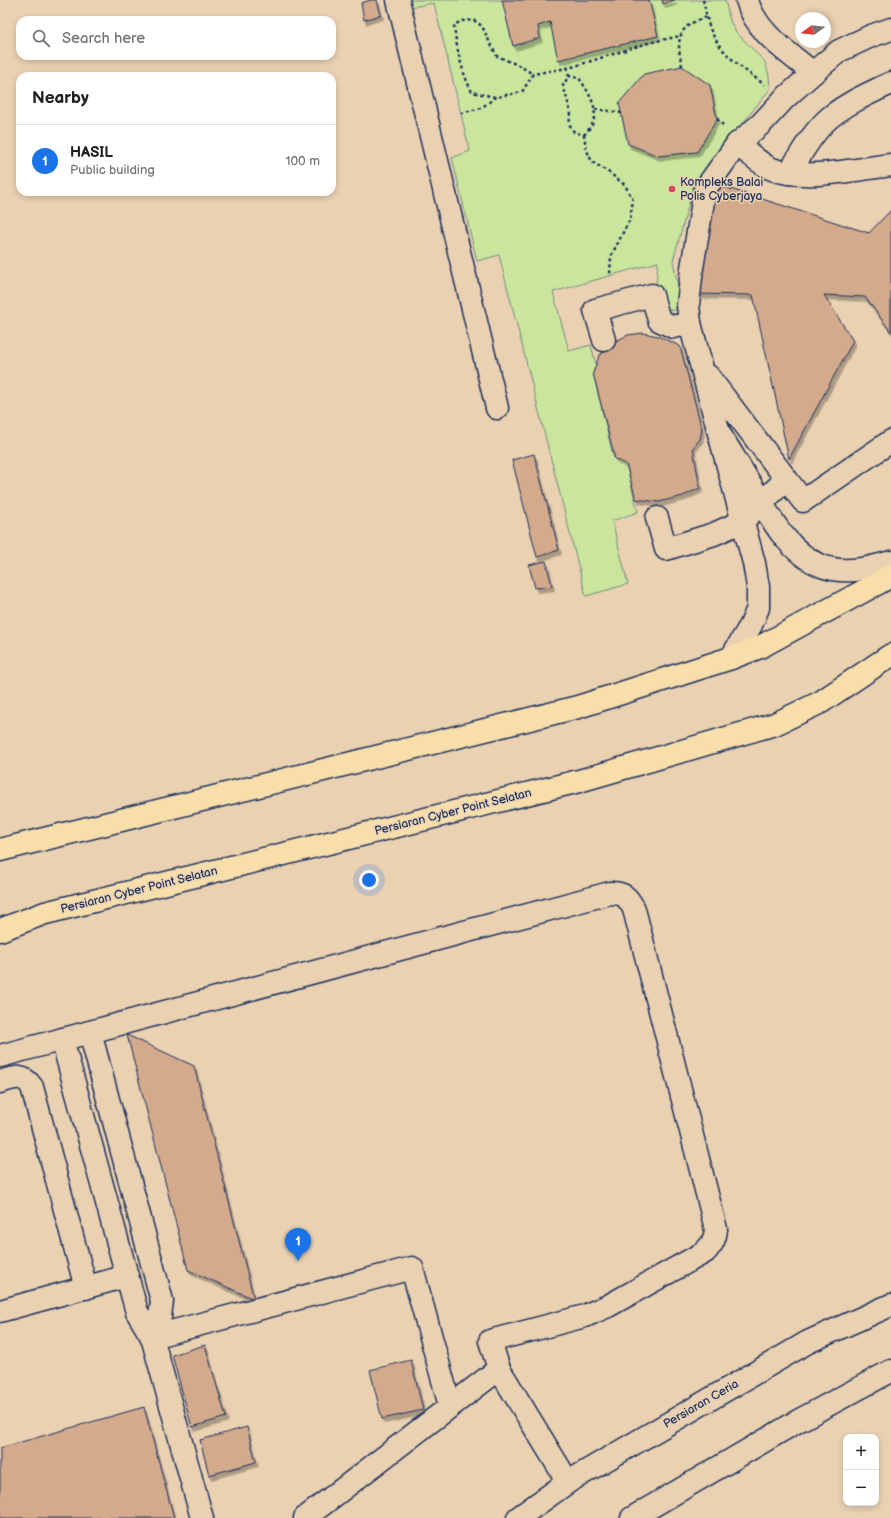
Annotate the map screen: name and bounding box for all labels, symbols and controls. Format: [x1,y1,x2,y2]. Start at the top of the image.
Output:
north arrow [795,12,831,48]
search box [16,16,336,60]
icon: search [30,27,52,49]
text: Search here [62,29,145,48]
text: Nearby [32,88,89,108]
text: HASIL [70,143,113,162]
text: 1 [42,153,48,169]
text: 100 m [285,153,320,169]
text: Public building [70,162,155,178]
place label: Kompleks Balai Polis Cyberjaya [680,175,763,204]
marker: Kompleks Balai Polis Cyberjaya [667,184,677,194]
street label: Persiaran Cyber Point Selatan [373,785,533,839]
street label: Persiaran Cyber Point Selatan [59,863,219,917]
your location [359,870,379,890]
pin: 1 [285,1228,311,1261]
street label: Persiaran Ceria [661,1376,742,1432]
map controls [843,1434,879,1506]
button: + [843,1434,879,1470]
button: − [843,1470,879,1506]

